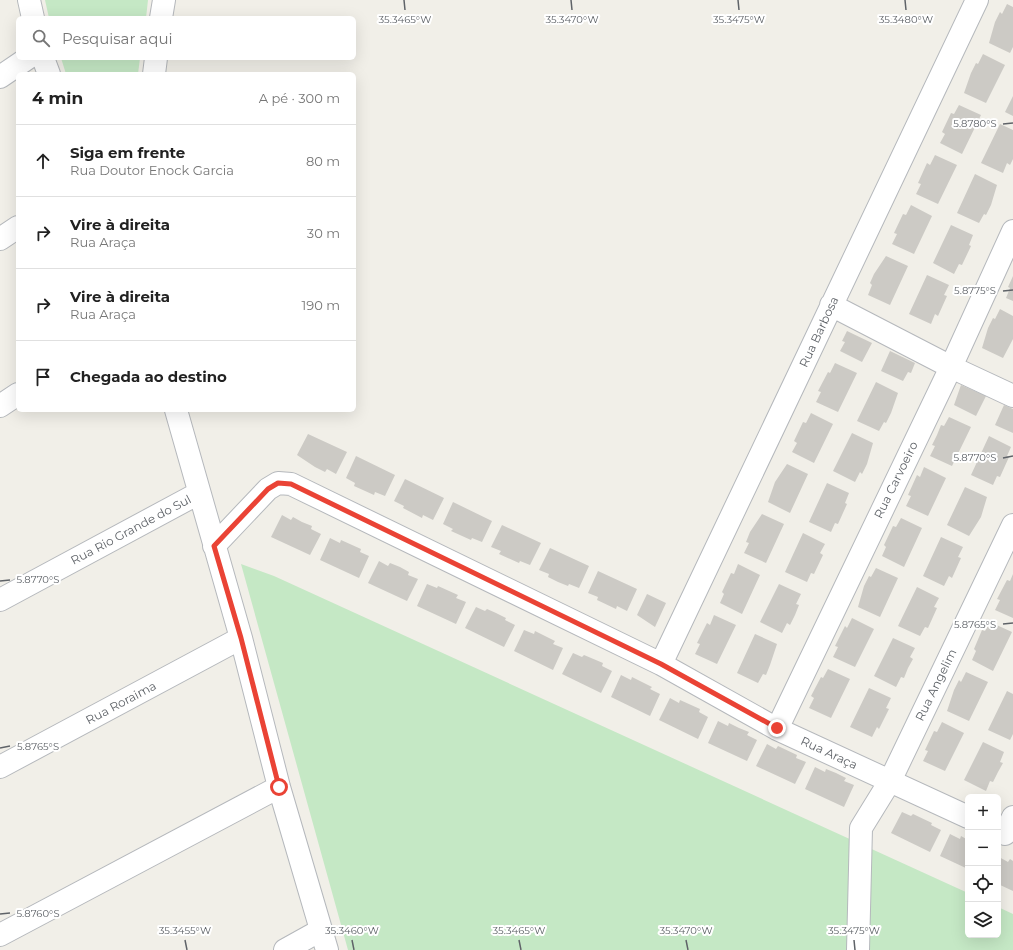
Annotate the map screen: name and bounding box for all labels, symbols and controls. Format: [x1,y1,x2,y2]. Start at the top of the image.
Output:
text: 35.3465°W [379,13,431,26]
text: 35.3470°W [545,13,599,26]
text: 35.3475°W [713,13,765,26]
text: 35.3480°W [879,13,933,26]
search box [16,16,356,60]
icon: search [30,27,52,49]
text: Pesquisar aqui [62,29,173,48]
text: 4 min [32,88,83,108]
text: A pé · 300 m [259,90,340,106]
text: 5.8780°S [953,117,997,130]
text: Siga em frente [70,143,185,162]
icon: ahead [32,150,54,172]
text: 80 m [306,153,340,169]
text: Rua Doutor Enock Garcia [70,162,234,178]
text: Vire à direita [70,215,170,234]
icon: right [32,222,54,244]
text: 30 m [307,225,340,241]
text: Rua Araça [70,234,136,250]
text: 5.8775°S [954,284,996,297]
text: Vire à direita [70,287,170,306]
icon: right [32,294,54,316]
street label: Rua Barbosa [796,294,841,370]
text: 190 m [302,297,340,313]
text: Rua Araça [70,306,136,322]
icon: arrive [32,366,54,388]
text: Chegada ao destino [70,367,227,386]
street label: Rua Carvoeiro [870,439,921,521]
text: 5.8770°S [953,451,997,464]
street label: Rua Rio Grande do Sul [68,491,194,568]
text: 5.8770°S [16,573,60,586]
text: 5.8765°S [954,618,996,631]
street label: Rua Angelim [912,646,959,723]
street label: Rua Roraima [83,678,159,727]
route end [768,719,786,737]
street label: Rua Araça [798,733,860,772]
text: 5.8765°S [17,740,59,753]
route start [270,778,288,796]
map controls [965,794,1001,938]
button: + [965,794,1001,830]
button: − [965,830,1001,866]
button: locate [965,866,1001,902]
button: layers [965,902,1001,938]
text: 5.8760°S [16,907,60,920]
text: 35.3455°W [159,924,211,937]
text: 35.3460°W [325,924,379,937]
text: 35.3465°W [493,924,545,937]
text: 35.3470°W [659,924,713,937]
text: 35.3475°W [828,924,880,937]

